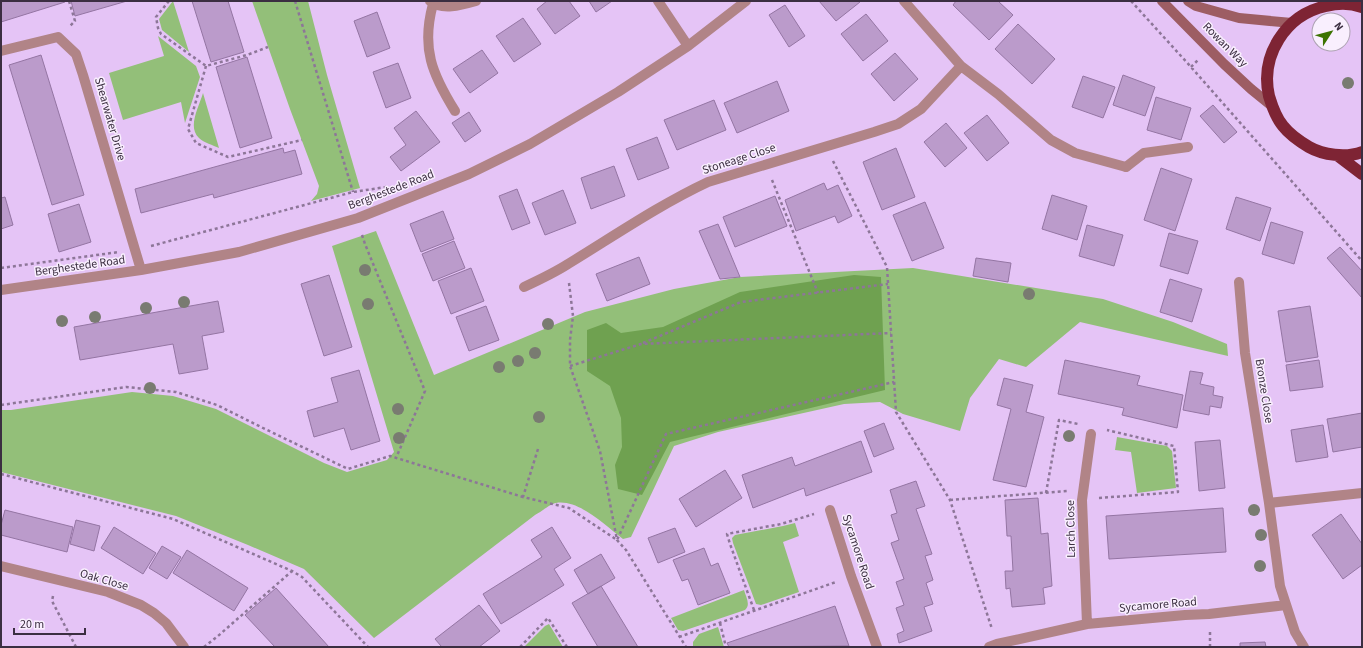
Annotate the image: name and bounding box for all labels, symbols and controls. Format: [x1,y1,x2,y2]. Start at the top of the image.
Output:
north arrow [1311,12,1351,52]
street label: Rowan Way [1199,19,1252,72]
text: N [1330,19,1347,34]
street label: Shearwater Drive [90,75,130,163]
street label: Stoneage Close [700,139,778,179]
street label: Berghestede Road [345,166,437,214]
street label: Berghestede Road [34,251,126,281]
street label: Bronze Close [1251,358,1277,424]
street label: Larch Close [1062,500,1080,558]
street label: Sycamore Road [838,512,878,592]
street label: Oak Close [78,565,130,595]
street label: Sycamore Road [1118,593,1198,617]
scale bar [14,610,85,636]
text: 20 m [20,616,44,633]

